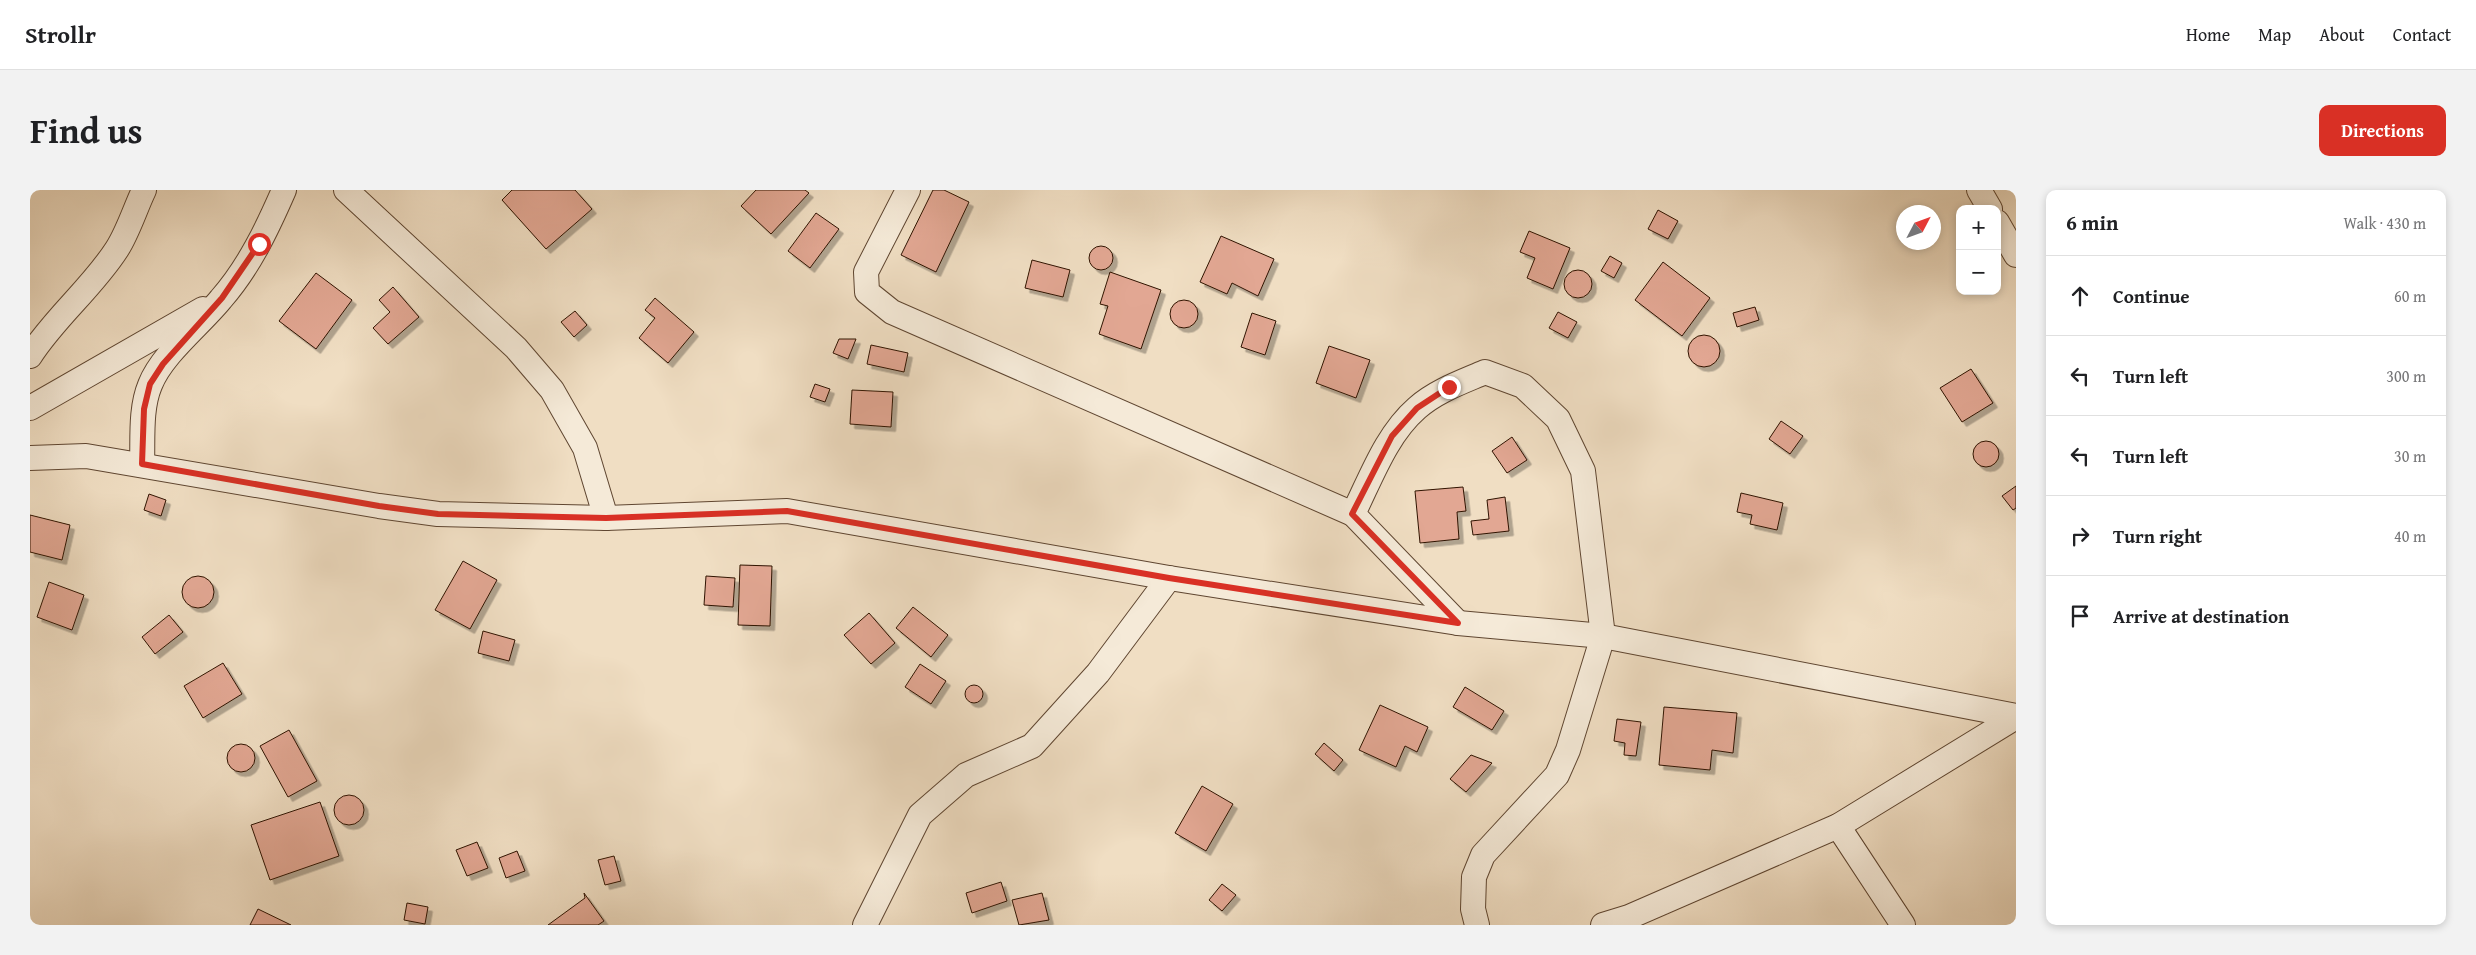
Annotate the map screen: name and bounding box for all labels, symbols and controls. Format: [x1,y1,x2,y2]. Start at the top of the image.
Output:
text: Strollr [25,17,96,52]
text: Home [2186,21,2230,48]
text: Map [2258,21,2291,48]
text: About [2319,21,2365,48]
text: Contact [2393,21,2451,48]
text: Find us [30,105,143,156]
button: Directions [2319,105,2446,156]
north arrow [1896,205,1941,250]
map controls [1956,205,2001,295]
button: + [1956,205,2001,250]
text: 6 min [2066,207,2118,238]
text: Walk · 430 m [2343,211,2426,235]
route start [248,233,271,256]
button: − [1956,250,2001,295]
icon: ahead [2066,282,2094,310]
text: Continue [2113,282,2190,310]
text: 60 m [2394,284,2426,308]
icon: left [2066,362,2094,390]
text: Turn left [2113,362,2188,390]
text: 300 m [2386,364,2426,388]
route end [1438,376,1461,399]
icon: left [2066,442,2094,470]
text: Turn left [2113,442,2188,470]
text: 30 m [2394,444,2426,468]
icon: right [2066,522,2094,550]
text: Turn right [2113,522,2202,550]
text: 40 m [2394,524,2426,548]
icon: arrive [2066,602,2094,630]
text: Arrive at destination [2113,602,2289,630]

